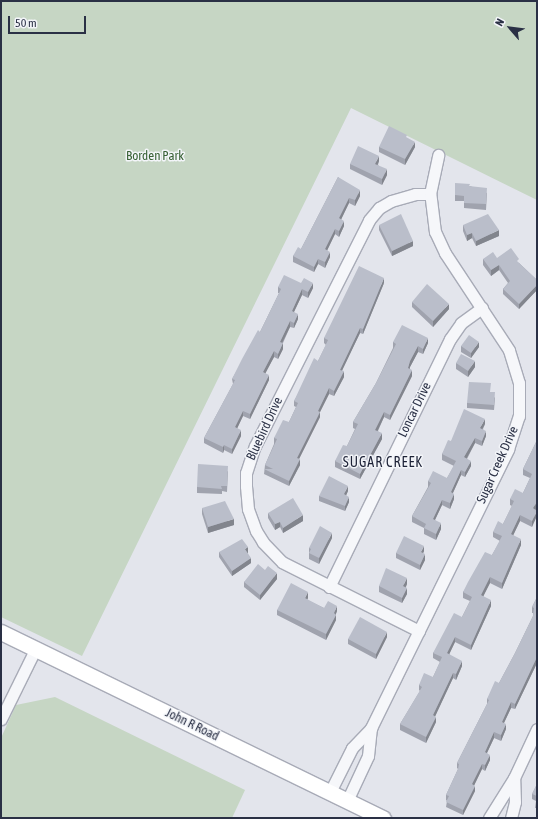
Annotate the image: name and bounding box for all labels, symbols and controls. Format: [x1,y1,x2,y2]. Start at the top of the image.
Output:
scale bar [10,8,88,34]
north arrow [490,8,530,48]
text: 50 m [15,16,37,30]
text: N [493,17,506,28]
park label: Borden Park [126,148,184,164]
street label: Loncar Drive [395,380,435,440]
street label: Bluebird Drive [244,395,286,463]
street label: Sugar Creek Drive [474,424,522,506]
district label: SUGAR CREEK [343,454,423,470]
street label: John R Road [163,705,221,745]

